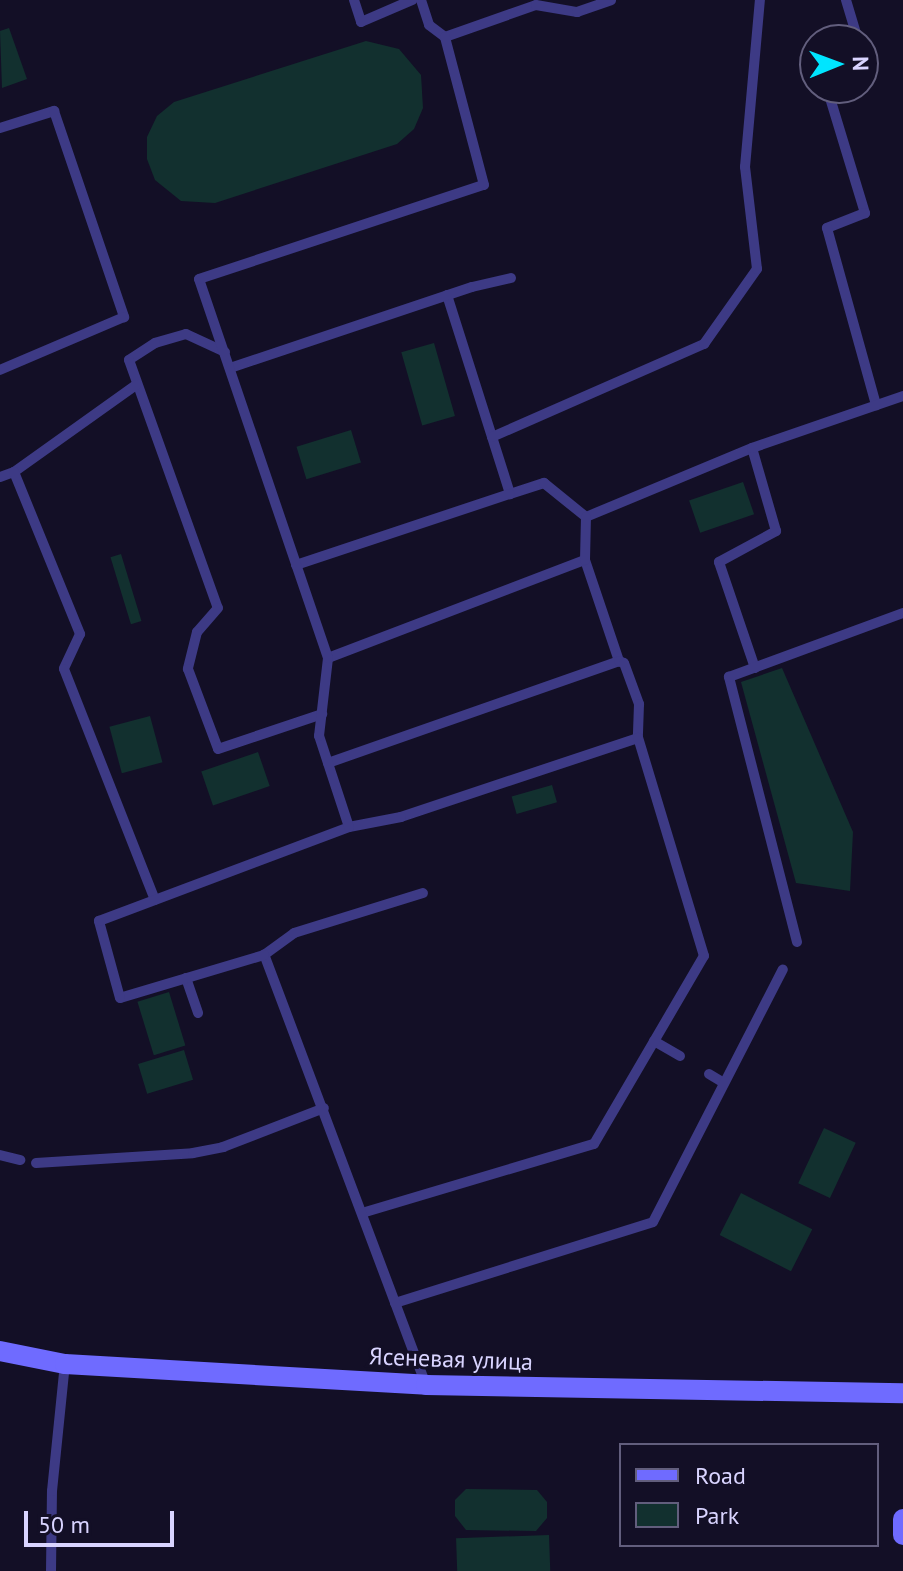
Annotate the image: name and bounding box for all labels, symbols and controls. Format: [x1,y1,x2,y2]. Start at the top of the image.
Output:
north arrow [799,24,879,104]
text: N [847,56,875,71]
street label: Ясеневая улица [369,1342,533,1376]
legend [619,1443,879,1547]
text: Road [695,1460,746,1491]
scale bar [28,1495,178,1545]
text: Park [695,1500,739,1531]
text: 50 m [38,1509,90,1540]

